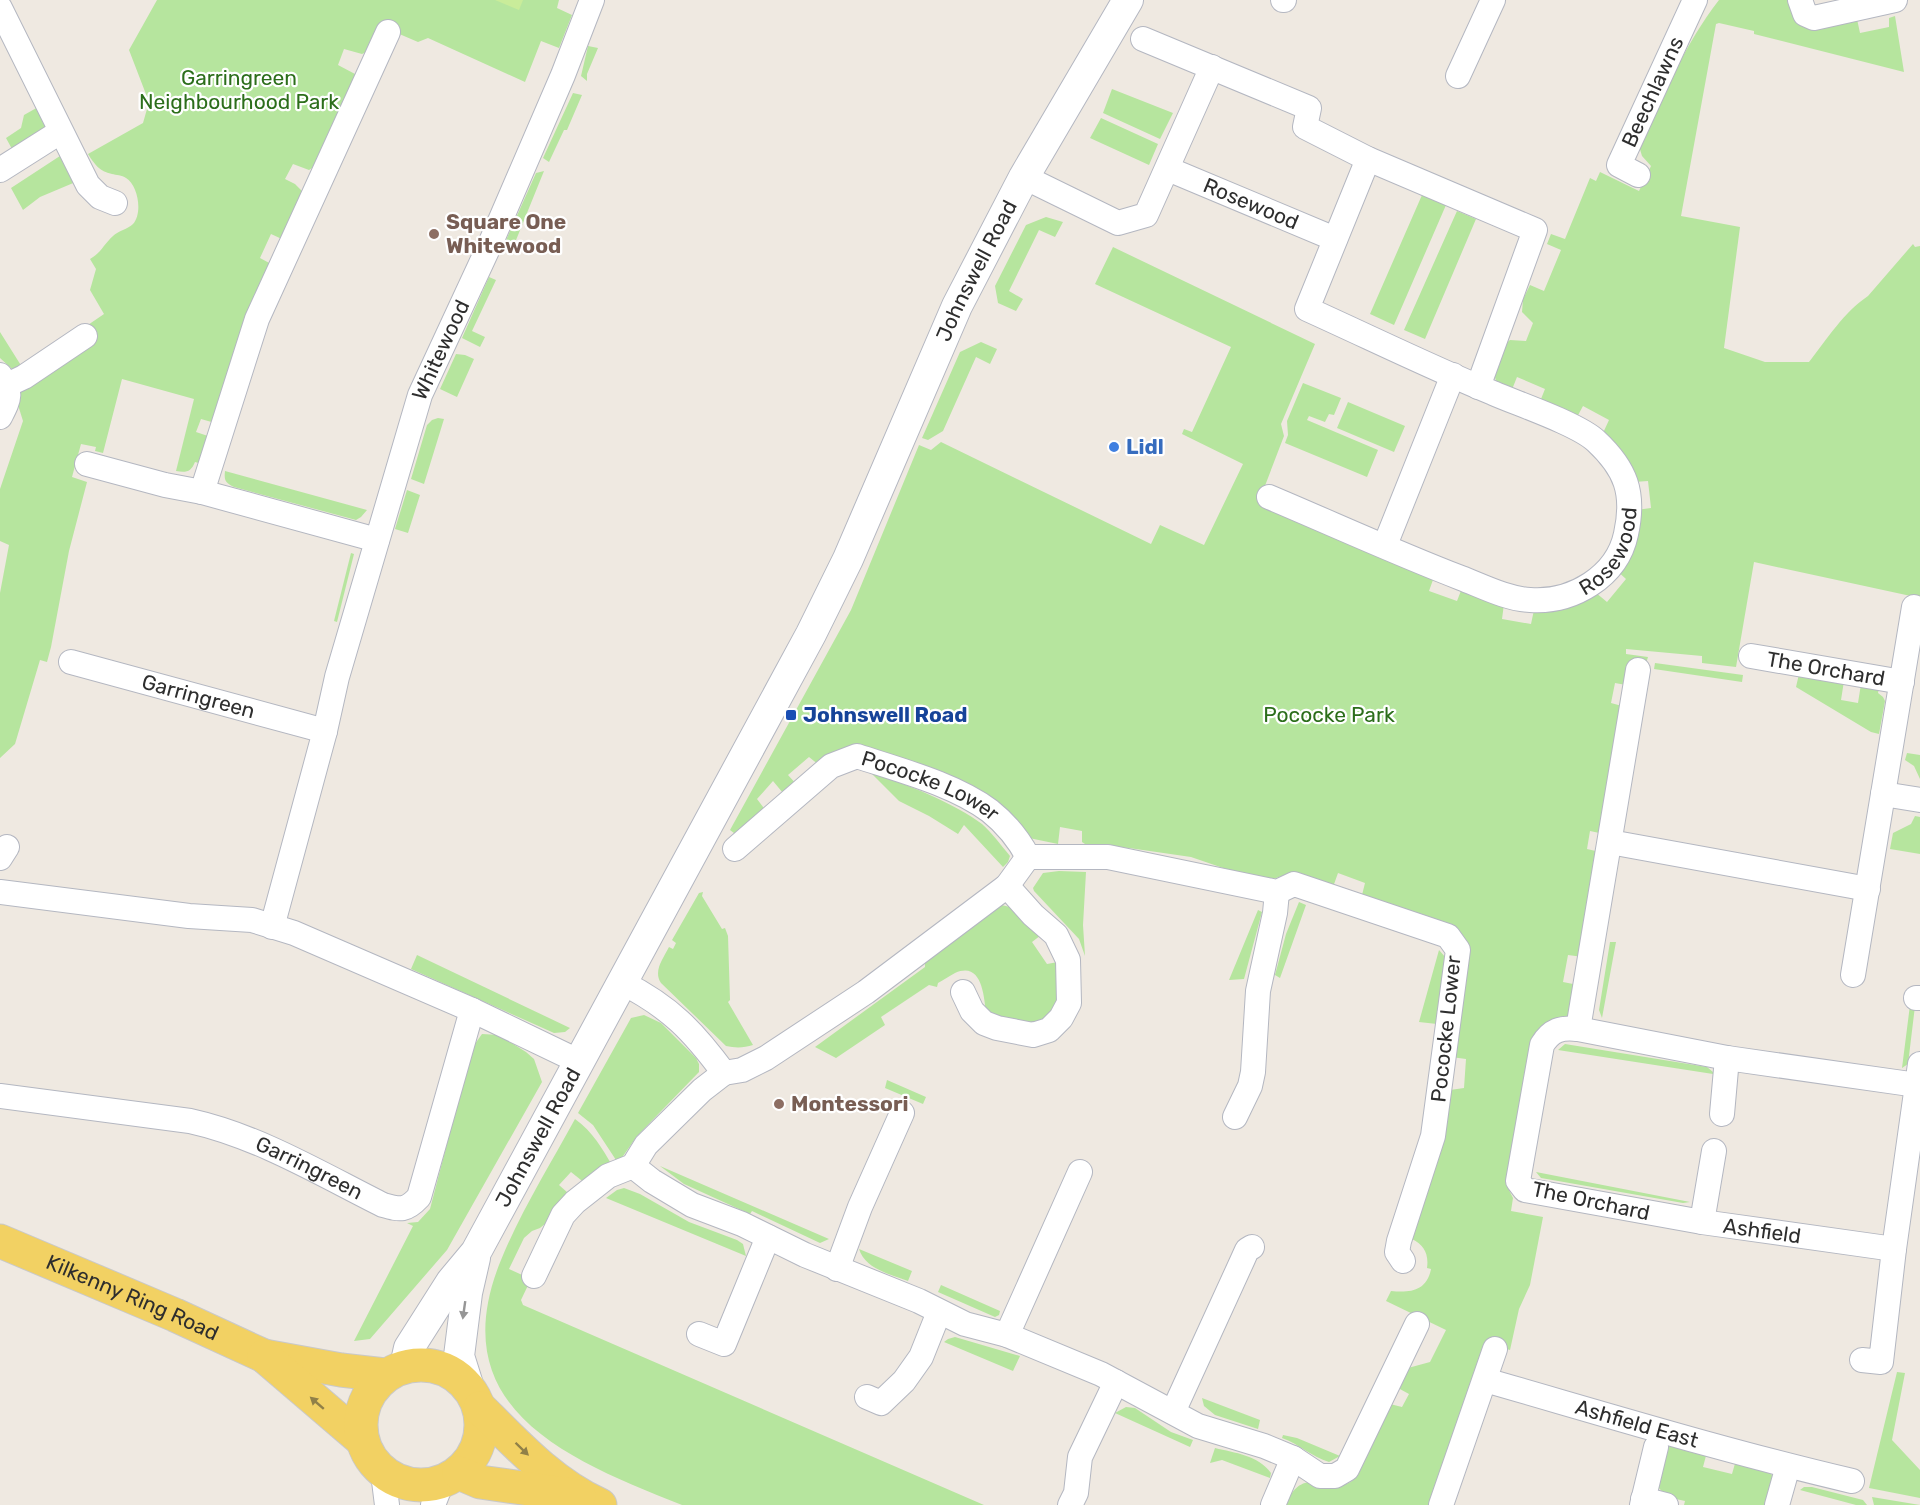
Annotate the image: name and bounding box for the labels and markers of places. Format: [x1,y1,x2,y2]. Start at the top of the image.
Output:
place label: Square One Whitewood [446,209,566,258]
marker: Square One Whitewood [427,227,441,241]
place label: Lidl [1126,434,1164,459]
marker: Lidl [1107,440,1121,454]
place label: Johnswell Road [803,702,967,727]
marker: Johnswell Road [784,708,798,722]
place label: Montessori [791,1091,908,1116]
marker: Montessori [772,1097,786,1111]

